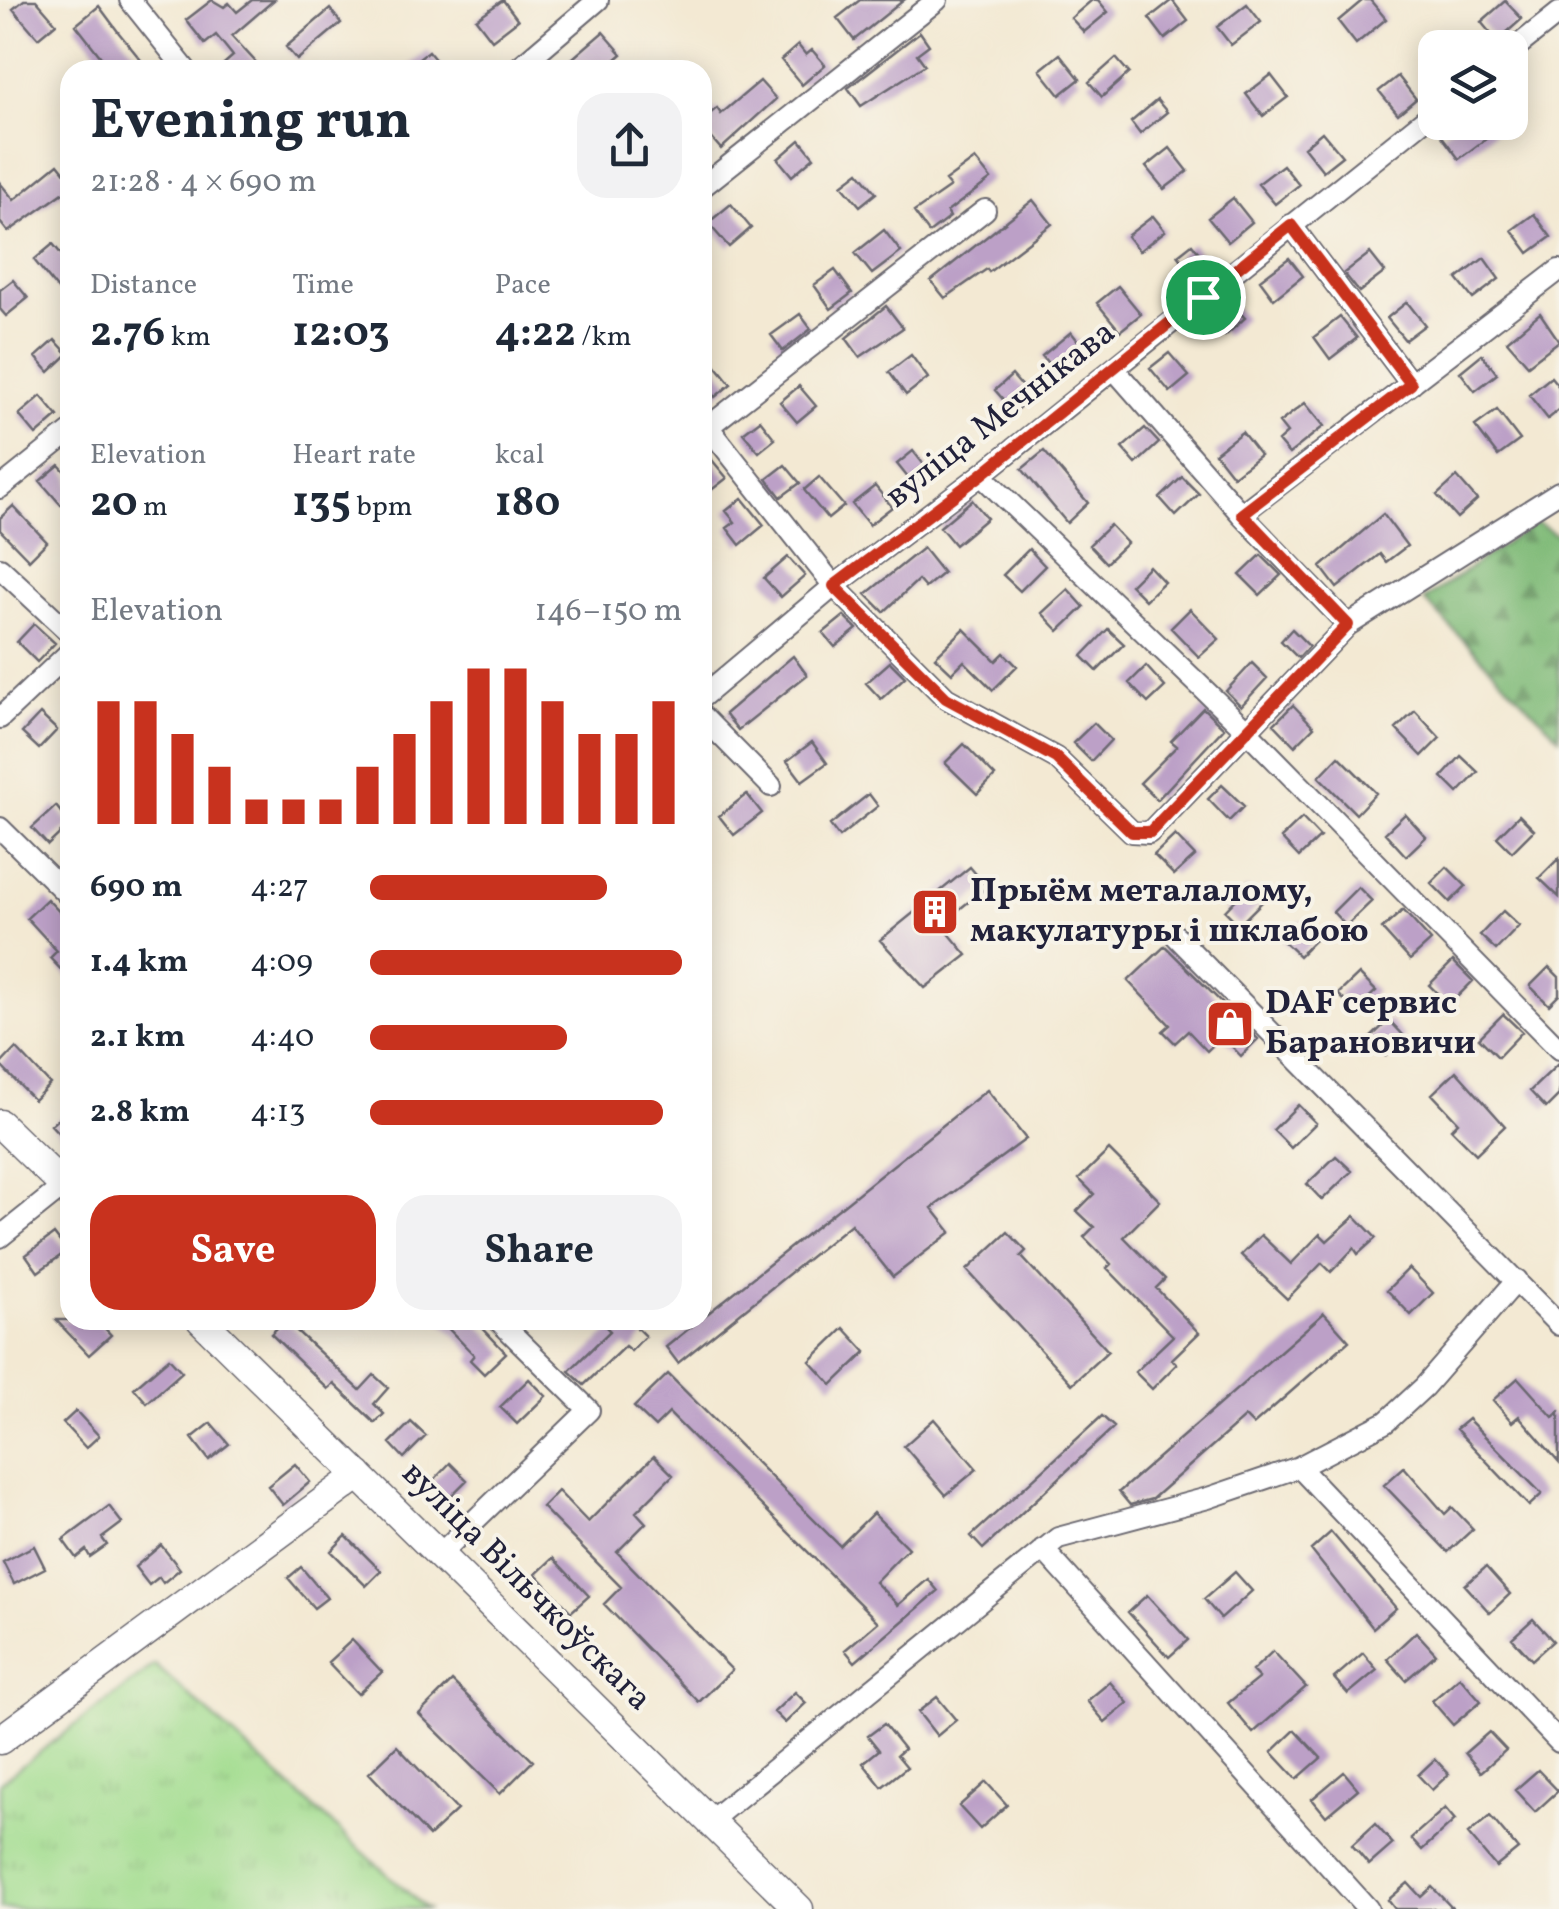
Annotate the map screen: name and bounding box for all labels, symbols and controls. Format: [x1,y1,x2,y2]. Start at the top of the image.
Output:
map controls [1418,30,1528,140]
button: layers [1418,30,1528,140]
text: Evening run [90,85,411,161]
button: share [577,93,682,198]
text: 21:28 · 4 × 690 m [90,161,317,205]
pin [1161,255,1246,340]
text: Distance [90,266,197,305]
text: Time [292,266,354,305]
text: Pace [495,266,551,305]
icon: arrive [1176,270,1231,325]
text: 2.76 [90,305,165,364]
text: 12:03 [292,305,390,364]
text: 4:22 [495,305,576,364]
street label: вуліца Мечнікава [876,310,1126,520]
text: km [165,318,211,357]
text: /km [576,318,632,357]
text: Elevation [90,436,206,475]
text: Heart rate [292,436,416,475]
text: kcal [495,436,544,475]
text: 20 [90,475,138,534]
text: 135 [292,475,351,534]
text: 180 [495,475,560,534]
text: m [138,488,168,527]
text: bpm [351,488,413,527]
text: Elevation [90,590,223,634]
text: 146–150 m [534,590,682,634]
text: 690 m [90,866,183,910]
text: 4:27 [250,866,309,910]
place label: Прыём металалому, макулатуры і шклабою [970,868,1369,956]
building icon: Прыём металалому, макулатуры і шклабою [909,886,961,938]
text: 1.4 km [90,941,188,985]
text: 4:09 [250,941,313,985]
place label: DAF сервис Барановичи [1265,980,1476,1068]
shop icon: DAF сервис Барановичи [1204,998,1256,1050]
text: 2.1 km [90,1016,185,1060]
text: 4:40 [250,1016,314,1060]
text: 2.8 km [90,1091,190,1135]
text: 4:13 [250,1091,306,1135]
button: Save [90,1195,376,1310]
button: Share [396,1195,682,1310]
street label: вуліца Вільчкоўскага [390,1451,662,1723]

